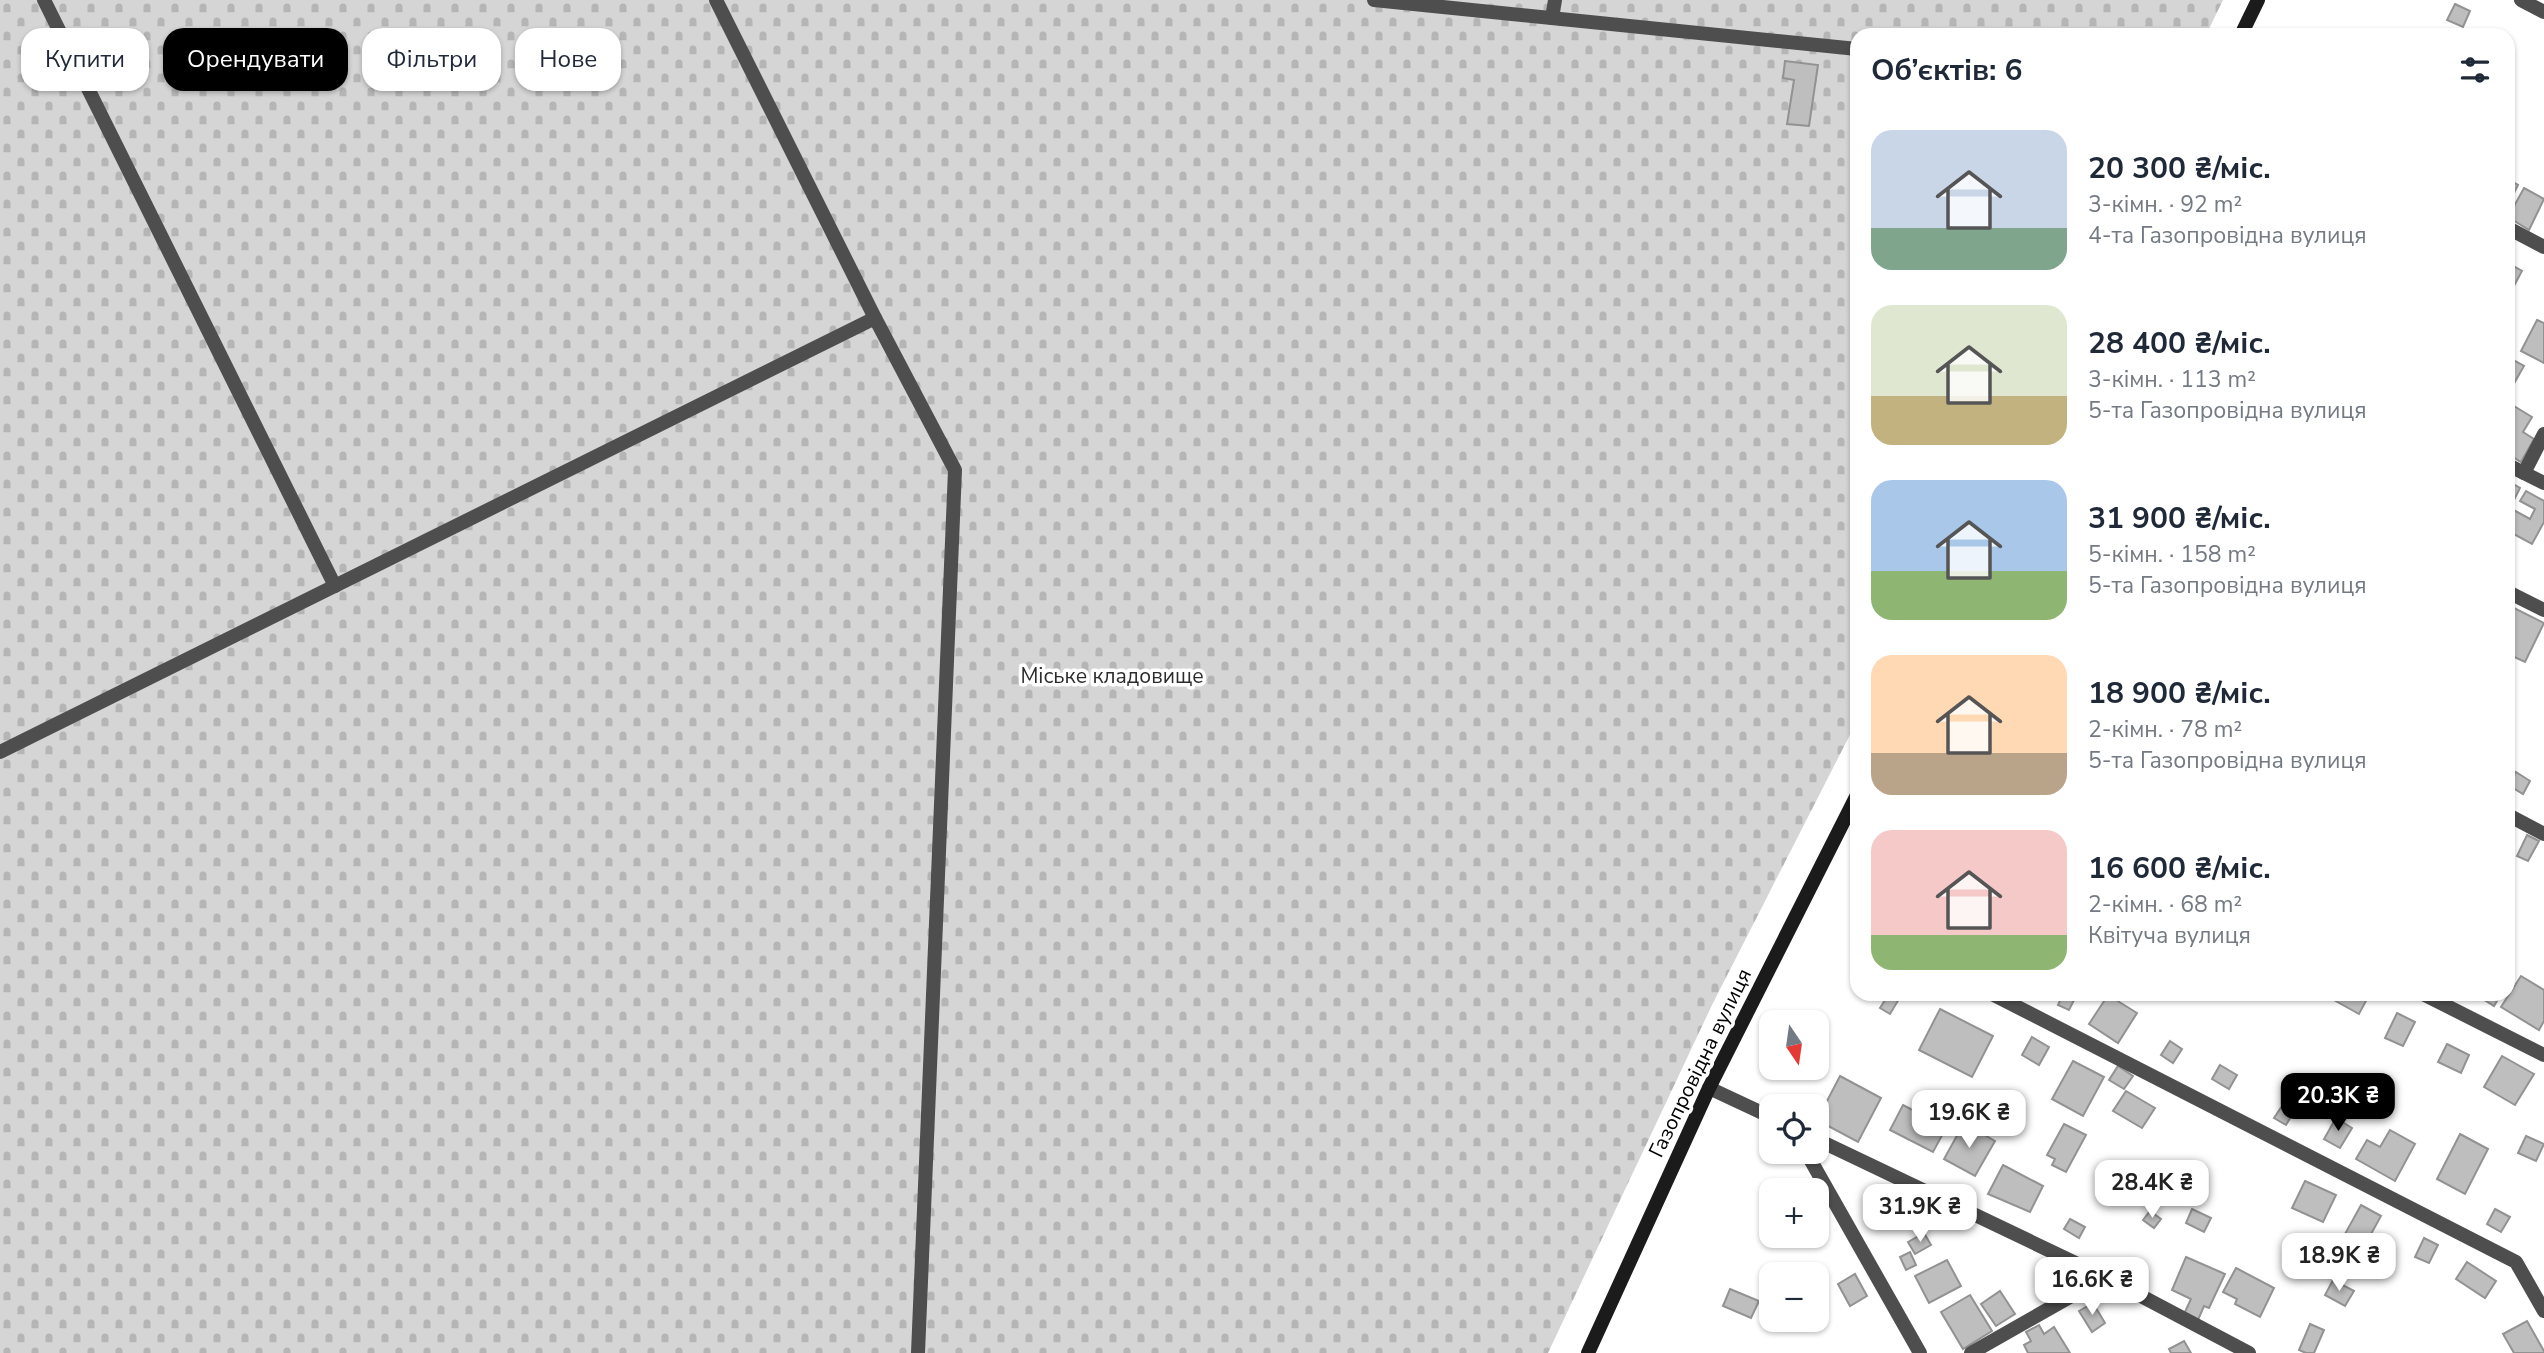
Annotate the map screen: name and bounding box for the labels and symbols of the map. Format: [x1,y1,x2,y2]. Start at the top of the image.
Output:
park label: Міське кладовище [1020,662,1204,690]
street label: Газопровідна вулиця [1642,964,1758,1162]
north arrow [1759,1010,1829,1080]
pin: 20.3K ₴ [2273,1074,2403,1133]
pin: 19.6K ₴ [1904,1090,2034,1150]
pin: 28.4K ₴ [2087,1160,2217,1220]
pin: 31.9K ₴ [1855,1184,1985,1244]
pin: 18.9K ₴ [2274,1234,2404,1293]
pin: 16.6K ₴ [2027,1258,2157,1317]

